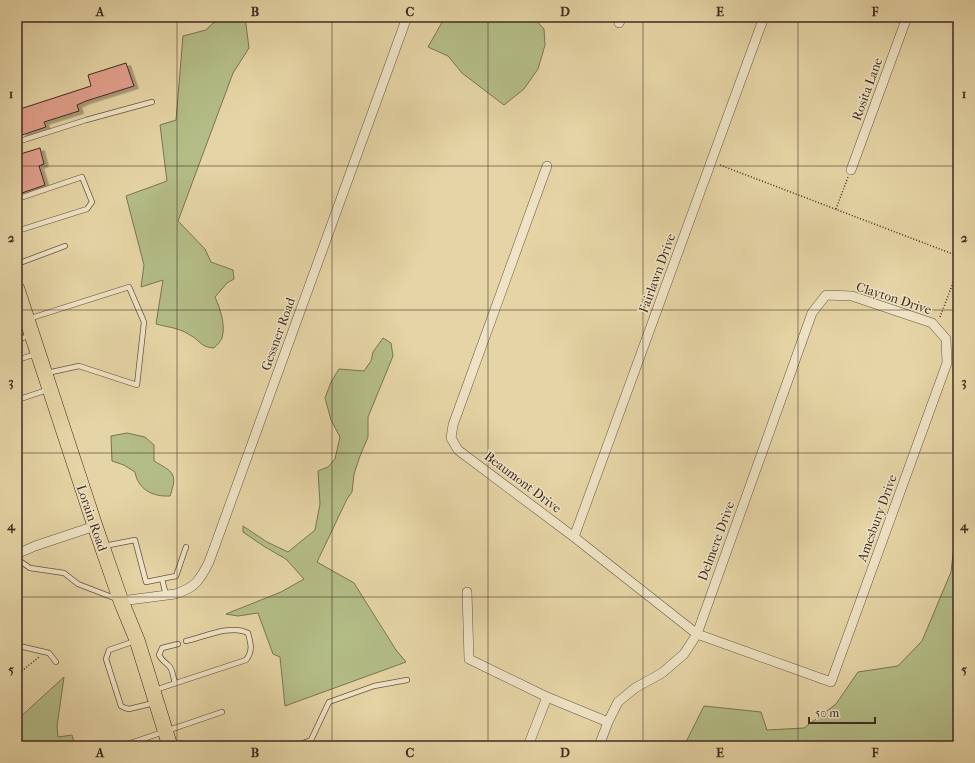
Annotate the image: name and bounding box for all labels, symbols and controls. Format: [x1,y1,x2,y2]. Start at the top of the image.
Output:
text: A [95,4,105,19]
text: B [251,4,260,19]
text: C [406,4,415,19]
text: D [560,4,570,19]
text: E [716,4,724,19]
text: F [871,4,879,19]
street label: Rosita Lane [849,55,885,122]
text: 1 [9,86,14,101]
text: 1 [962,86,967,101]
text: 2 [8,230,15,245]
text: 2 [961,230,968,245]
street label: Fairlawn Drive [636,231,678,315]
street label: Clayton Drive [854,279,934,317]
street label: Gessner Road [258,295,298,372]
text: 3 [8,374,14,390]
text: 3 [961,374,967,390]
street label: Beaumont Drive [482,448,565,516]
street label: Amesbury Drive [854,472,900,564]
street label: Lorain Road [74,483,111,554]
street label: Delmere Drive [695,499,738,583]
text: 4 [6,518,16,534]
text: 4 [959,518,969,534]
text: 5 [8,662,14,677]
text: 5 [961,662,967,677]
scale bar [809,699,875,725]
text: 50 m [815,706,839,720]
text: A [95,745,105,760]
text: B [251,745,260,760]
text: C [406,745,415,760]
text: D [560,745,570,760]
text: E [716,745,724,760]
text: F [871,745,879,760]

